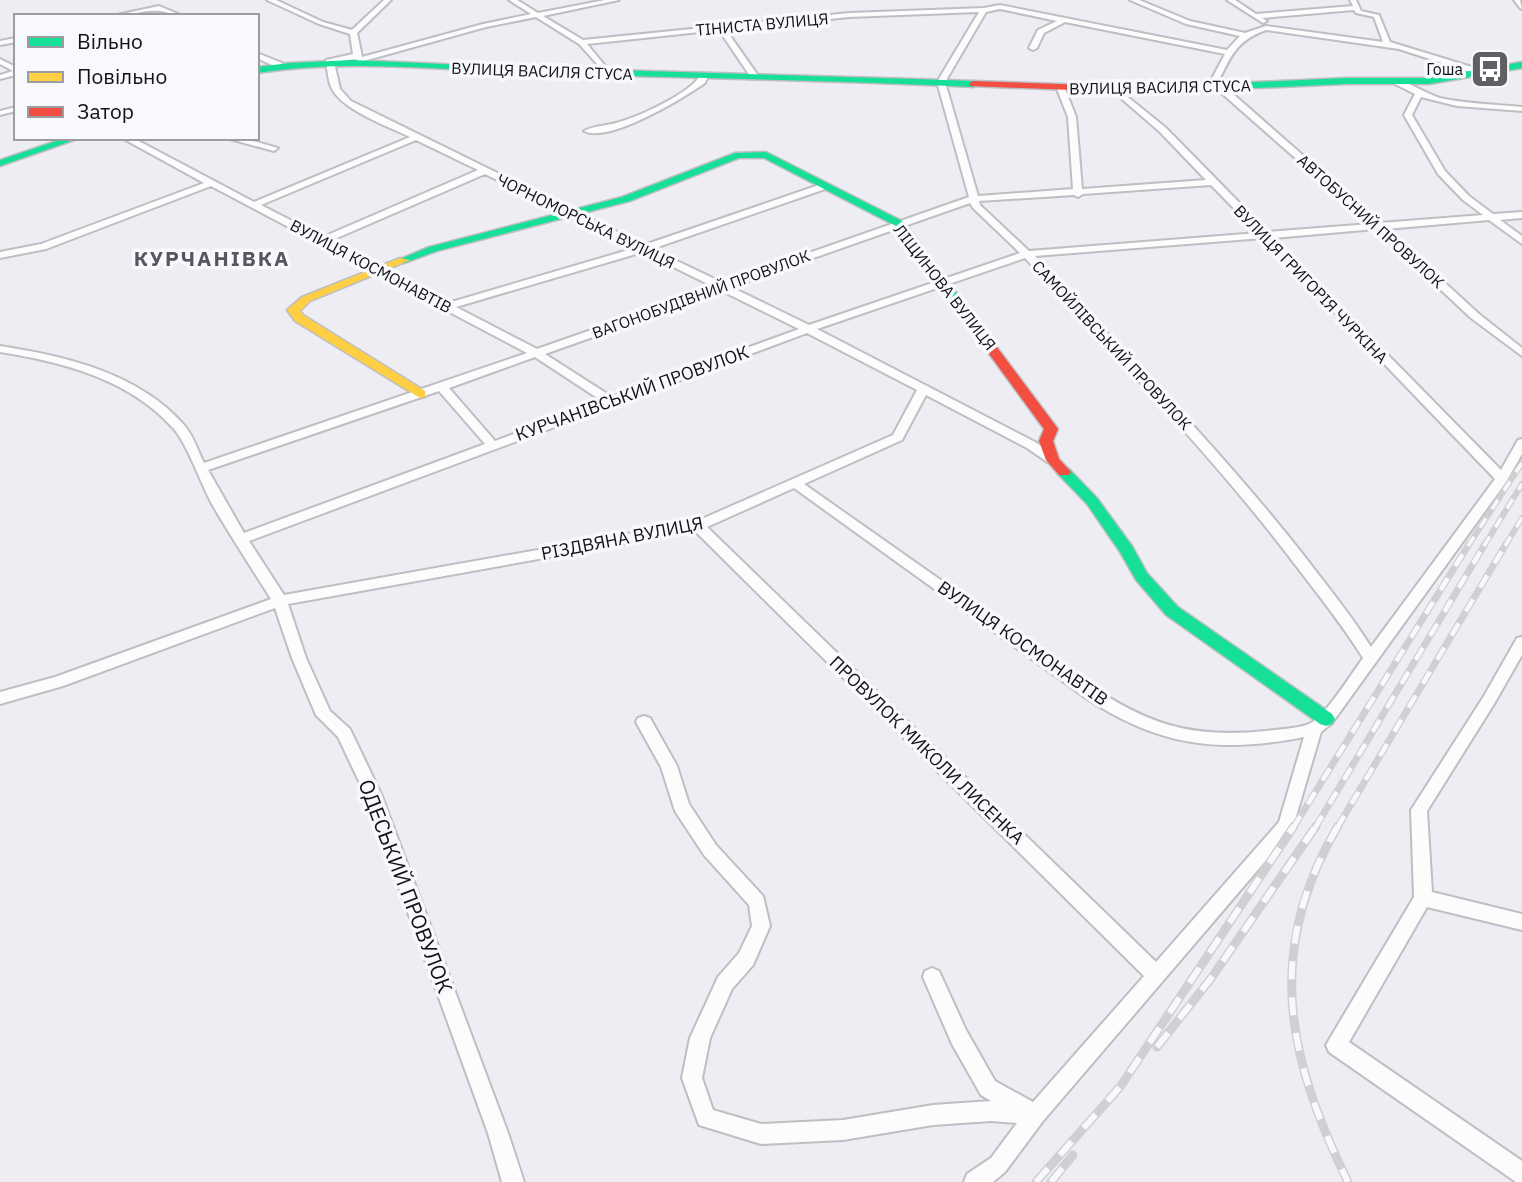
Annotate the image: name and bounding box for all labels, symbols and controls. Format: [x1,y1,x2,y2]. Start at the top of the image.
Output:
street label: ТІНИСТА ВУЛИЦЯ [695,8,829,40]
legend [14,14,259,140]
text: Вільно [77,27,143,55]
bus stop icon: Гоша [1469,48,1511,90]
street label: ВУЛИЦЯ ВАСИЛЯ СТУСА [451,58,633,84]
place label: Гоша [1426,59,1463,79]
text: Повільно [77,62,167,90]
street label: ВУЛИЦЯ ВАСИЛЯ СТУСА [1069,75,1251,99]
text: Затор [77,97,134,125]
street label: АВТОБУСНИЙ ПРОВУЛОК [1293,150,1449,292]
street label: ЧОРНОМОРСЬКА ВУЛИЦЯ [494,169,678,273]
street label: ВУЛИЦЯ ГРИГОРІЯ ЧУРКІНА [1230,201,1392,367]
street label: ВУЛИЦЯ КОСМОНАВТІВ [287,215,455,317]
street label: ЛІЩИНОВА ВУЛИЦЯ [890,220,1000,354]
district label: КУРЧАНІВКА [134,244,290,272]
street label: ВАГОНОБУДІВНИЙ ПРОВУЛОК [589,245,813,343]
street label: САМОЙЛІВСЬКИЙ ПРОВУЛОК [1028,256,1196,434]
street label: КУРЧАНІВСЬКИЙ ПРОВУЛОК [512,340,752,446]
street label: РІЗДВЯНА ВУЛИЦЯ [539,511,705,565]
street label: ВУЛИЦЯ КОСМОНАВТІВ [933,575,1113,711]
street label: ПРОВУЛОК МИКОЛИ ЛИСЕНКА [825,651,1030,850]
street label: ОДЕСЬКИЙ ПРОВУЛОК [352,775,460,997]

